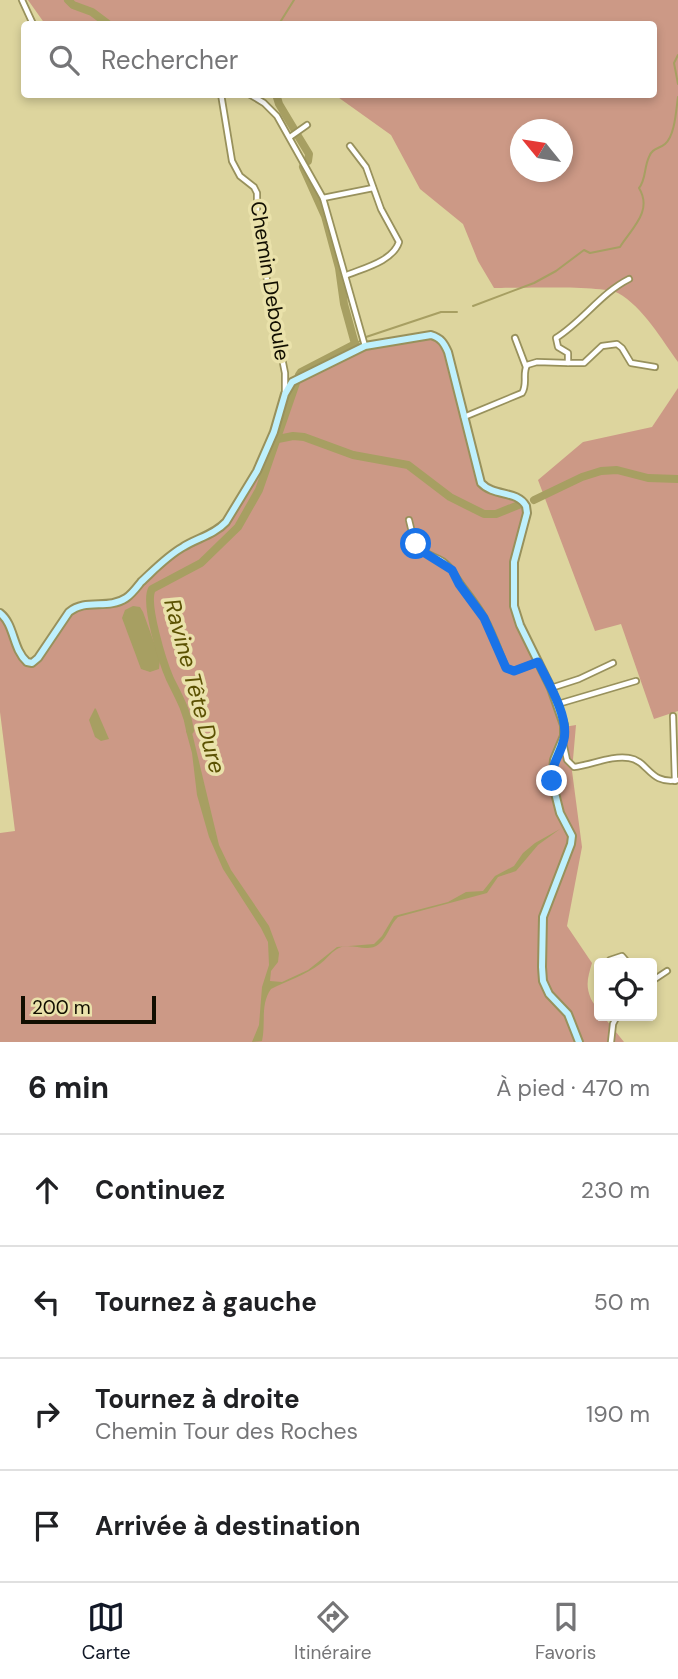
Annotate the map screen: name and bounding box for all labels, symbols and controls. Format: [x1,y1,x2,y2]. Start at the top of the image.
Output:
search box [21,21,657,98]
icon: search [45,41,83,79]
text: Rechercher [101,43,238,77]
north arrow [510,119,573,182]
street label: Chemin Deboule [244,199,296,363]
route start [400,528,431,559]
water label: Ravine Tête Dure [157,595,233,777]
route end [536,765,567,796]
map controls [594,958,657,1021]
button: locate [594,958,657,1021]
scale bar [21,993,156,1025]
text: 200 m [32,995,91,1020]
text: 6 min [28,1068,109,1107]
text: À pied · 470 m [496,1073,650,1103]
icon: ahead [28,1171,66,1209]
text: Continuez [95,1173,225,1207]
text: 230 m [581,1175,650,1205]
icon: left [28,1283,66,1321]
text: Tournez à gauche [95,1285,317,1319]
text: 50 m [594,1287,650,1317]
text: Tournez à droite [95,1382,300,1416]
icon: right [28,1395,66,1433]
text: 190 m [586,1399,650,1429]
text: Chemin Tour des Roches [95,1416,358,1446]
icon: arrive [28,1507,66,1545]
text: Arrivée à destination [95,1509,361,1543]
tab: Carte [82,1598,131,1665]
tab: Itinéraire [294,1598,372,1665]
tab: Favoris [535,1598,596,1665]

